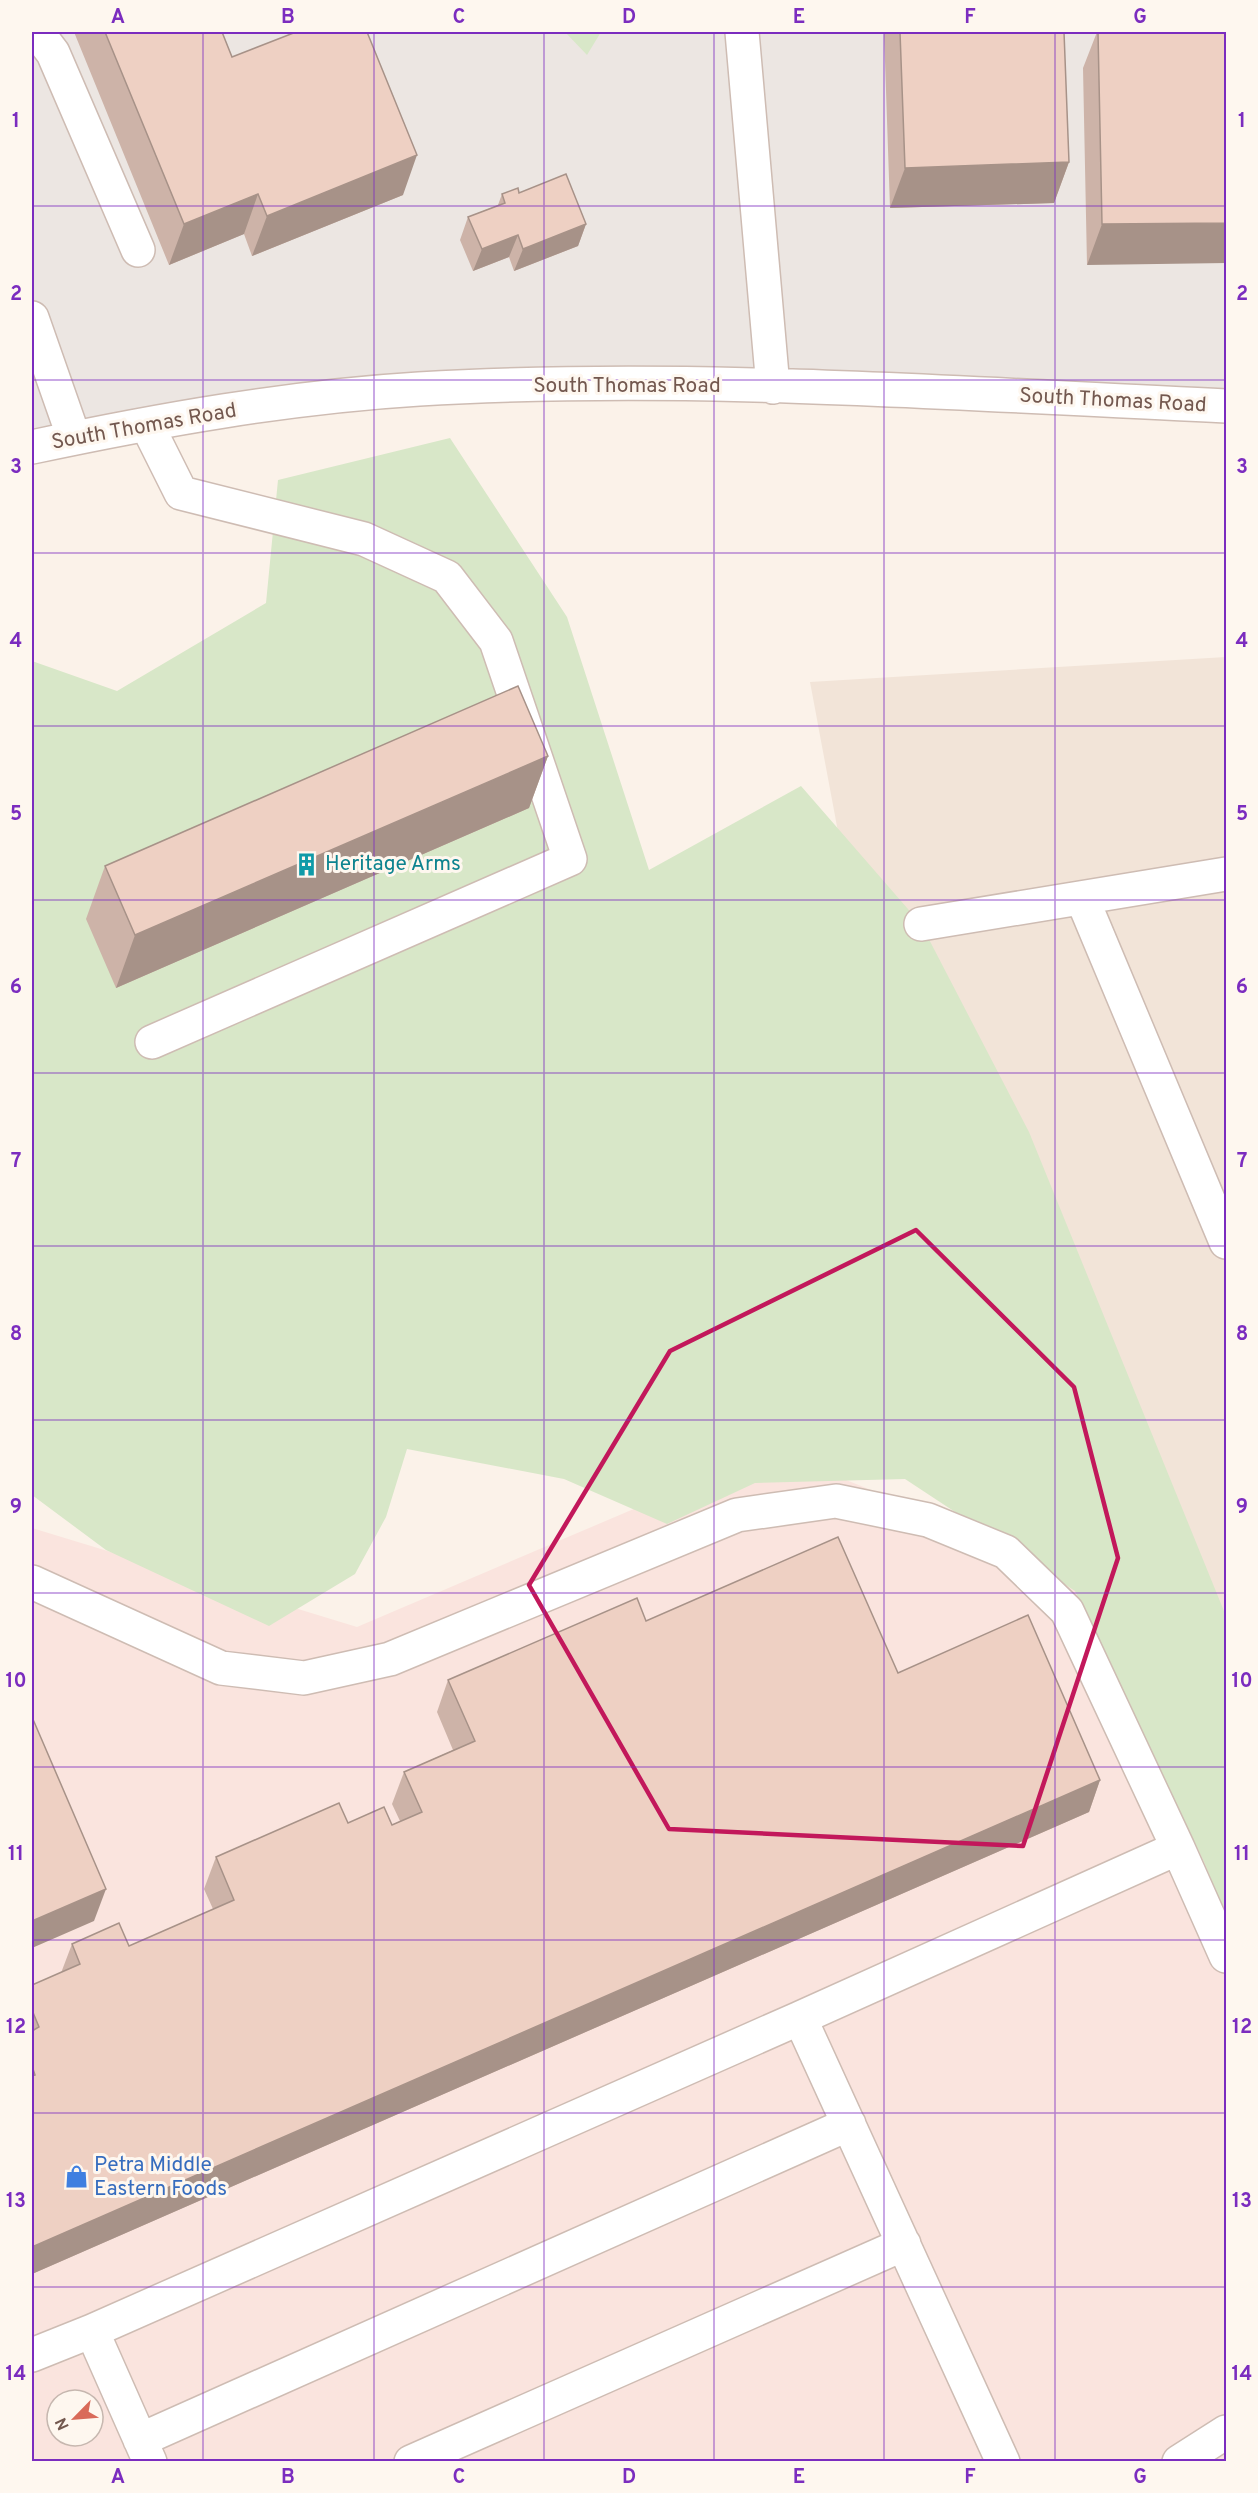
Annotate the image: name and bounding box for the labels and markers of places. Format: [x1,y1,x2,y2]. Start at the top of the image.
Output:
building icon: Heritage Arms [294,851,320,877]
place label: Heritage Arms [325,851,461,878]
place label: Petra Middle Eastern Foods [94,2152,227,2203]
shop icon: Petra Middle Eastern Foods [63,2164,89,2190]

